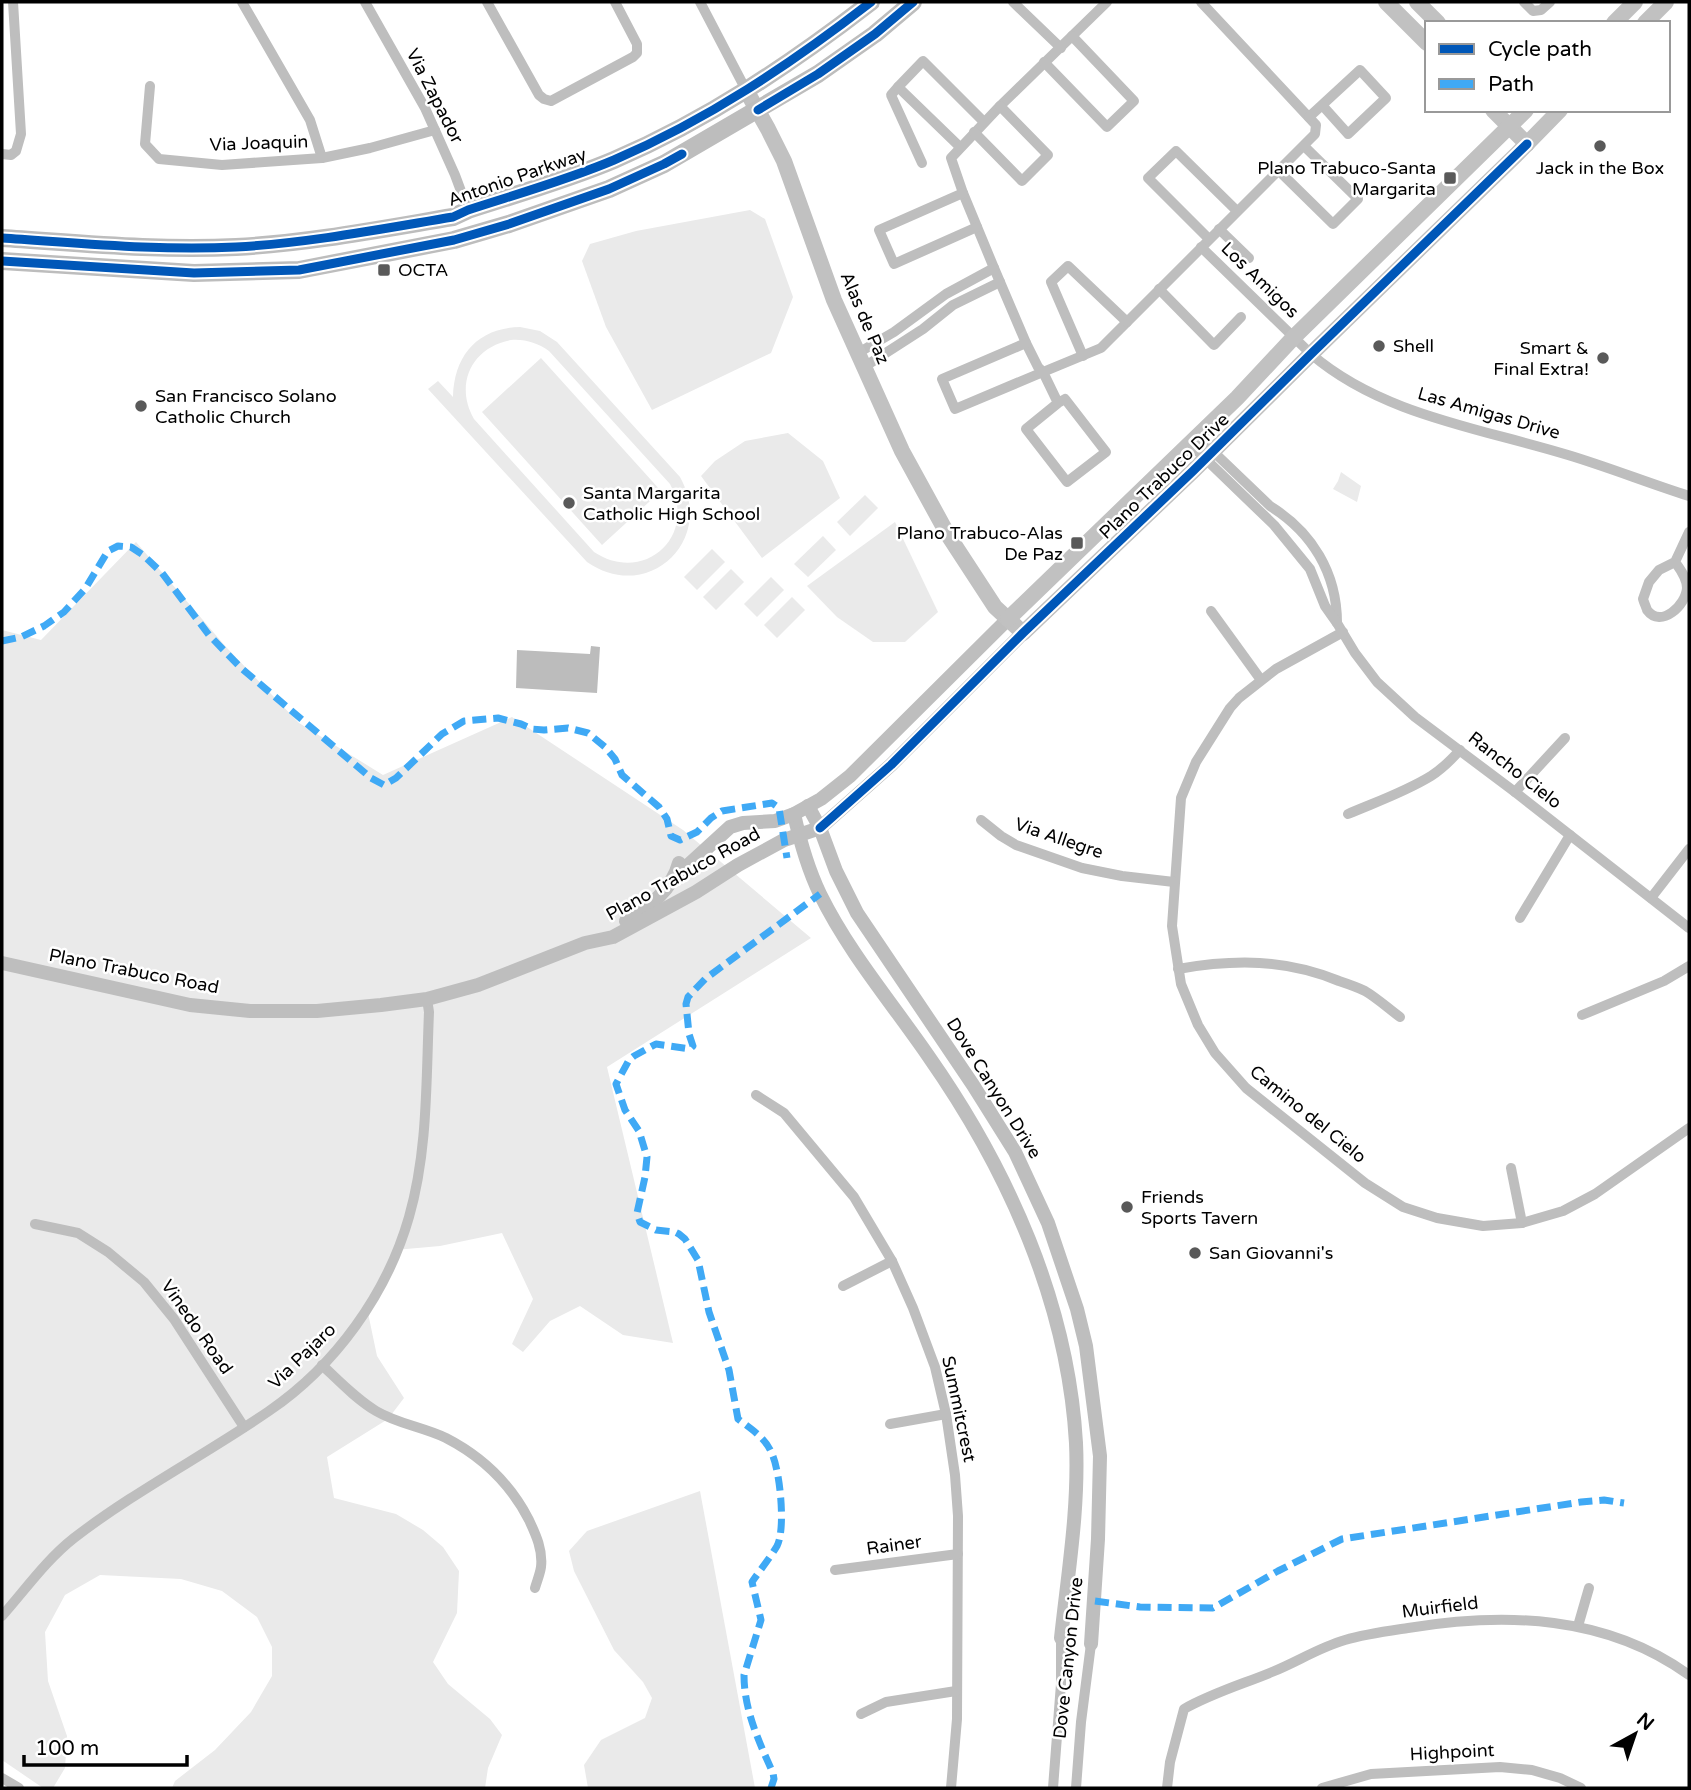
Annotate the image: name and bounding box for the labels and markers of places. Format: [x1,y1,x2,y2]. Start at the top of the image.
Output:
marker: Jack in the Box [1592,138,1608,154]
place label: Plano Trabuco-Santa Margarita [1257,157,1436,200]
place label: Jack in the Box [1536,157,1664,179]
marker: Plano Trabuco-Santa Margarita [1442,170,1458,186]
place label: OCTA [398,259,448,281]
marker: OCTA [376,262,392,278]
place label: Shell [1393,335,1434,357]
place label: Smart & Final Extra! [1493,337,1589,380]
marker: Shell [1371,338,1387,354]
marker: Smart & Final Extra! [1595,350,1611,366]
place label: San Francisco Solano Catholic Church [155,385,337,428]
marker: San Francisco Solano Catholic Church [133,398,149,414]
place label: Santa Margarita Catholic High School [583,482,760,525]
marker: Santa Margarita Catholic High School [561,495,577,511]
place label: Plano Trabuco-Alas De Paz [897,522,1063,565]
marker: Plano Trabuco-Alas De Paz [1069,535,1085,551]
place label: Friends Sports Tavern [1141,1186,1258,1229]
marker: Friends Sports Tavern [1119,1199,1135,1215]
place label: San Giovanni's [1209,1242,1333,1264]
marker: San Giovanni's [1187,1245,1203,1261]

